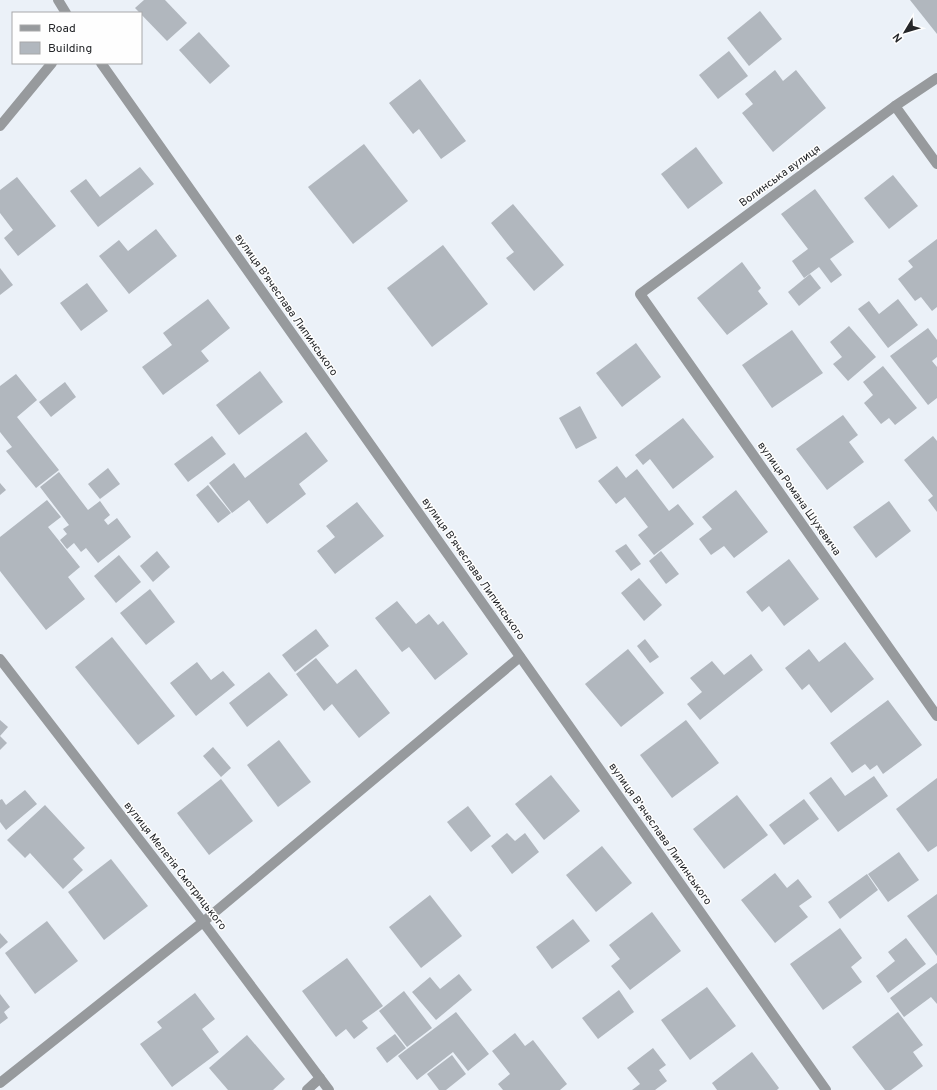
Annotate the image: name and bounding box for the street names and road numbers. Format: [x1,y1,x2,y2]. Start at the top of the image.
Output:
street label: Волинська вулиця [737,142,823,210]
street label: вулиця Вʼячеслава Липинського [231,231,341,379]
street label: вулиця Романа Шухевича [754,439,844,559]
street label: вулиця Вʼячеслава Липинського [418,495,528,643]
street label: вулиця Вʼячеслава Липинського [605,760,715,908]
street label: вулиця Мелетія Смотрицького [121,799,229,933]

